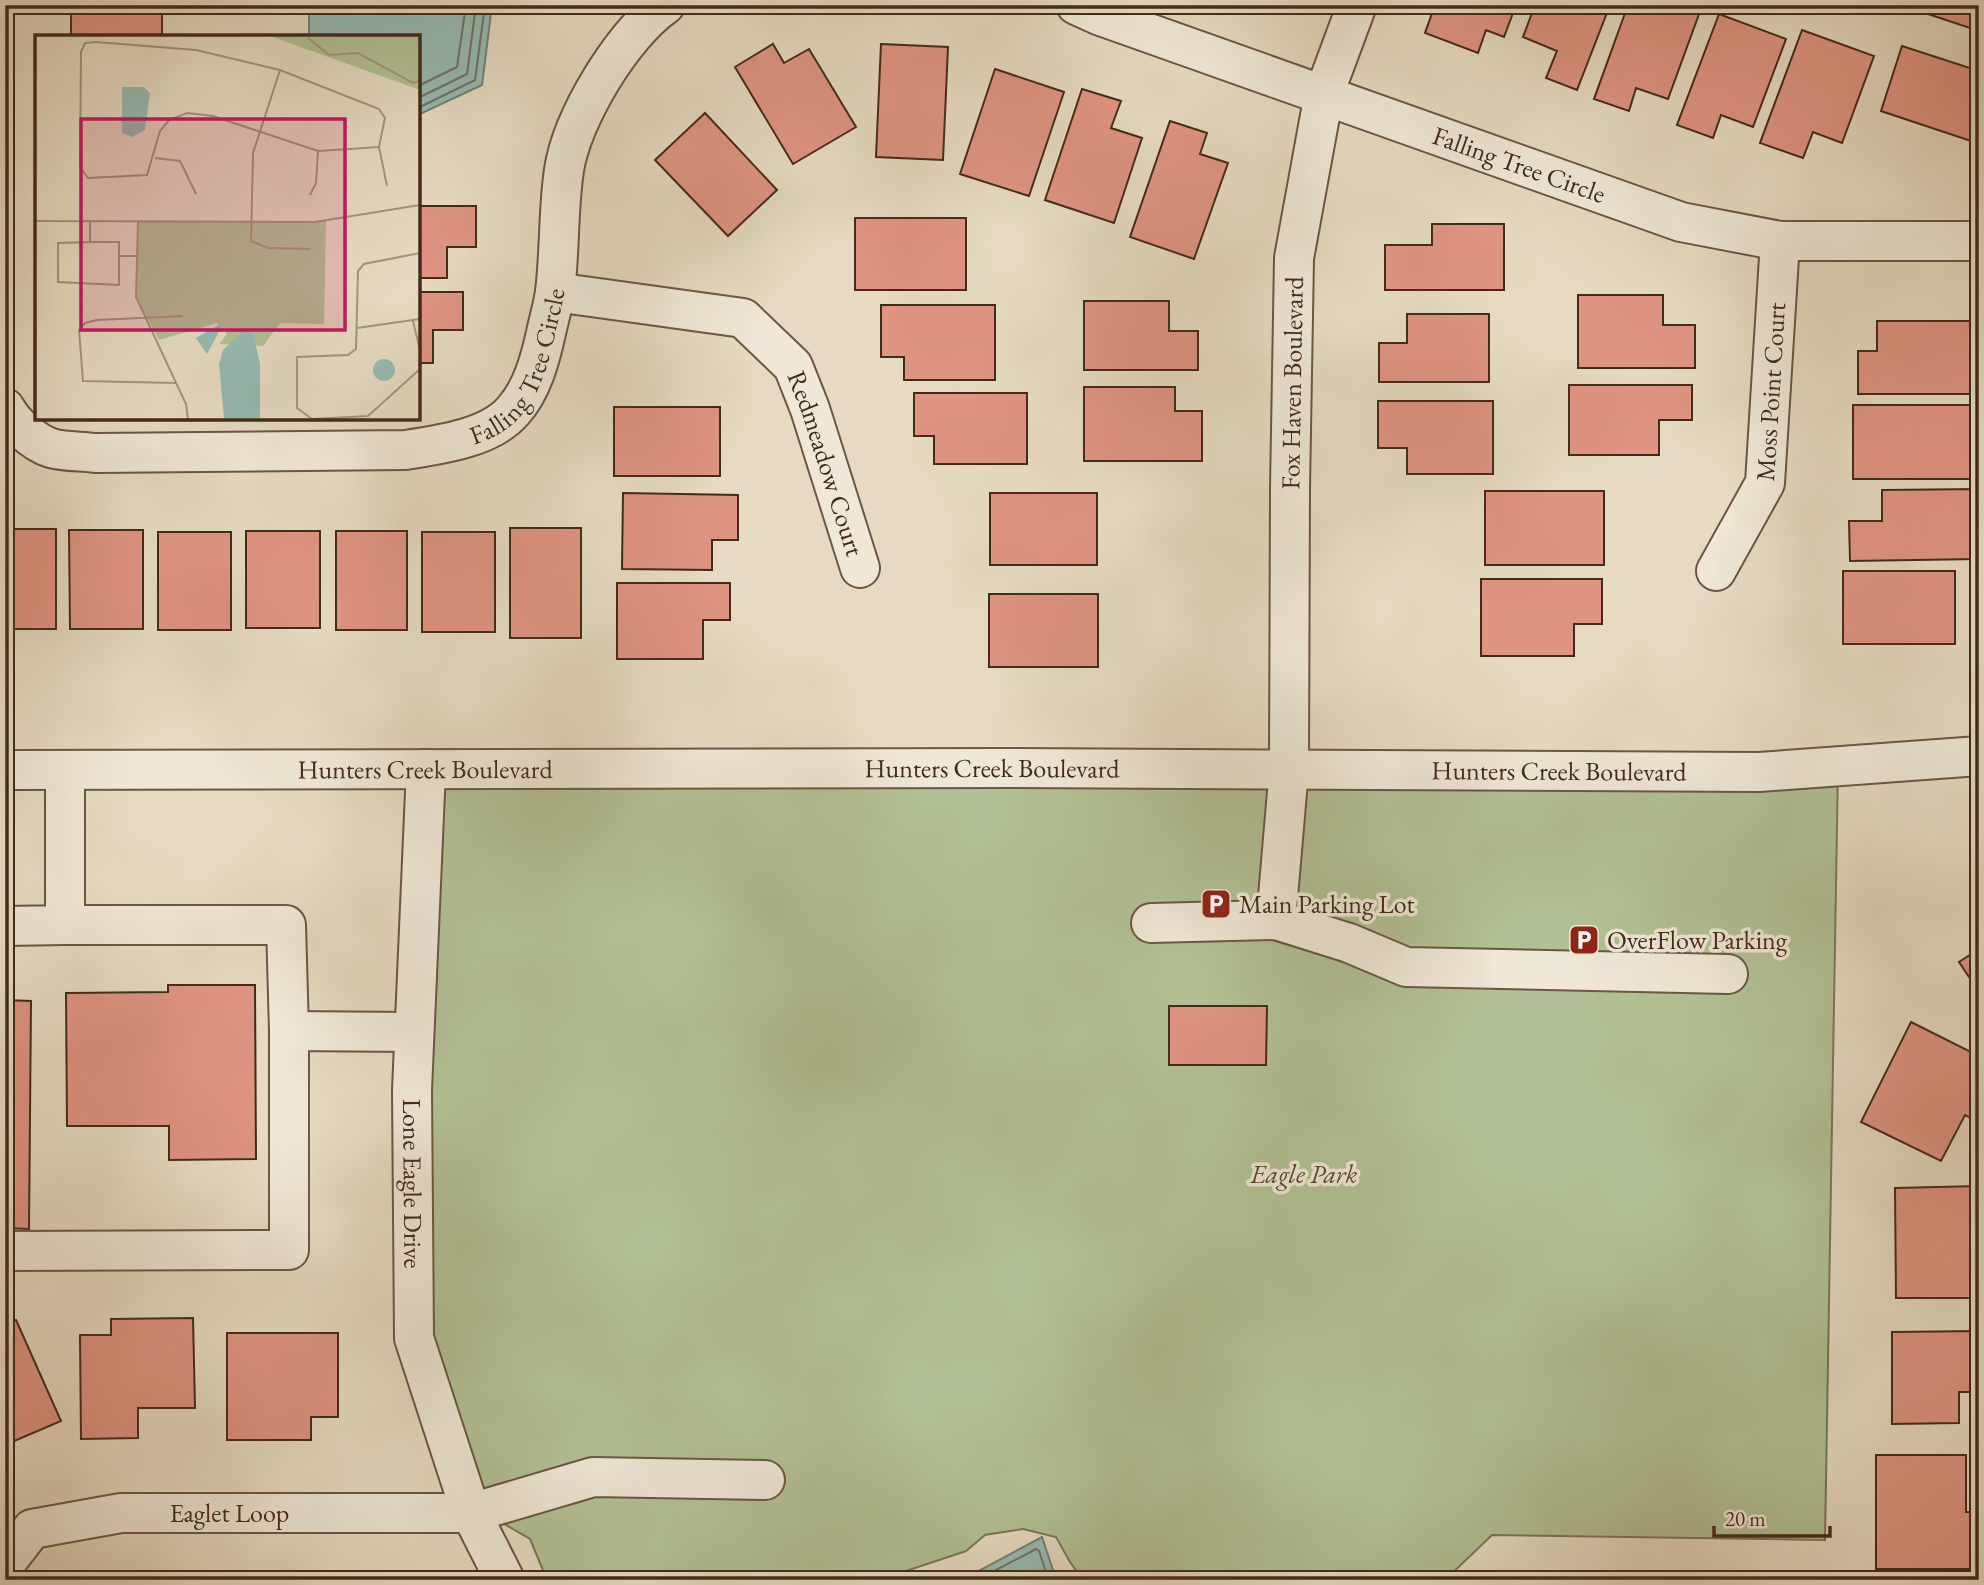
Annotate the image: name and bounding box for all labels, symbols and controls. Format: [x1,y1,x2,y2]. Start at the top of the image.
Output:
inset map [35,35,420,420]
street label: Falling Tree Circle [1428,118,1610,211]
street label: Fox Haven Boulevard [1273,275,1311,490]
street label: Falling Tree Circle [465,286,572,453]
street label: Moss Point Court [1748,301,1793,482]
street label: Redmeadow Court [780,366,872,560]
street label: Hunters Creek Boulevard [864,751,1121,786]
street label: Hunters Creek Boulevard [297,752,553,786]
street label: Hunters Creek Boulevard [1431,753,1688,789]
parking icon: Main Parking Lot [1199,887,1233,921]
place label: Main Parking Lot [1239,887,1415,921]
parking icon: OverFlow Parking [1567,923,1601,957]
place label: OverFlow Parking [1607,923,1788,957]
street label: Lone Eagle Drive [395,1099,430,1269]
park label: Eagle Park [1250,1157,1358,1191]
scale bar [1714,1494,1830,1538]
street label: Eaglet Loop [169,1496,289,1530]
text: 20 m [1725,1505,1766,1532]

